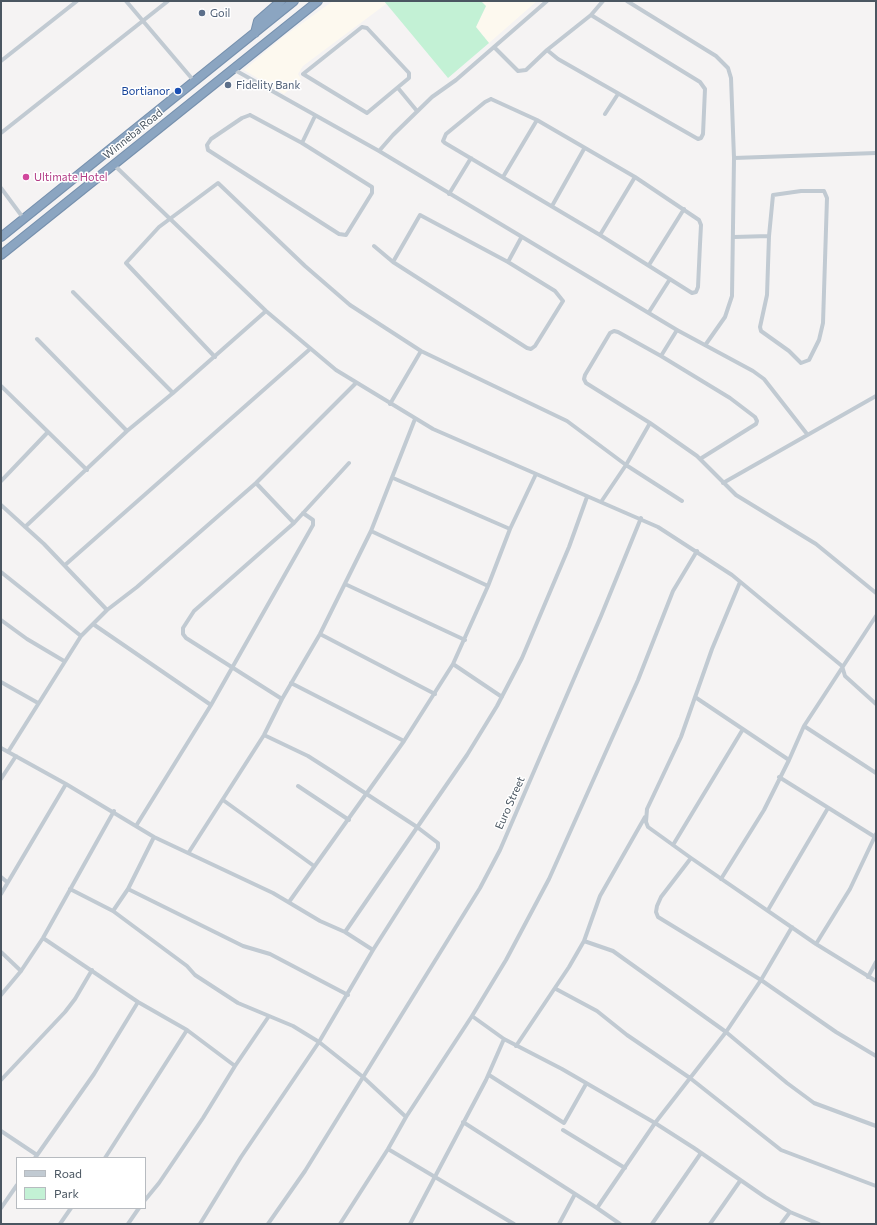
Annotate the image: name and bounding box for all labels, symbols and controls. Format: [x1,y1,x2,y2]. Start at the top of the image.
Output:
place label: Goil [210,6,230,20]
marker: Goil [197,8,207,18]
place label: Fidelity Bank [236,78,300,92]
marker: Fidelity Bank [223,80,233,90]
place label: Bortianor [122,84,170,98]
marker: Bortianor [173,86,183,96]
street label: Winneba Road [101,106,165,162]
place label: Ultimate Hotel [34,170,108,184]
marker: Ultimate Hotel [21,172,31,182]
street label: Euro Street [492,774,528,832]
legend [16,1157,146,1209]
text: Road [54,1166,82,1180]
text: Park [54,1186,79,1200]

